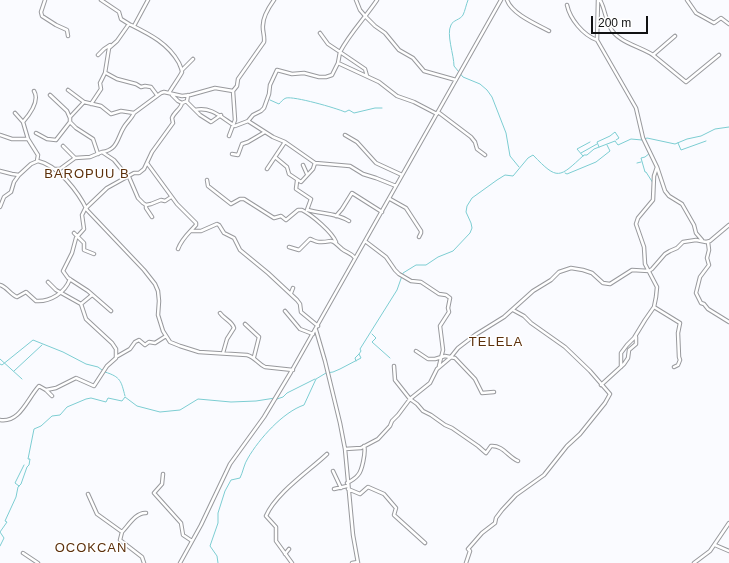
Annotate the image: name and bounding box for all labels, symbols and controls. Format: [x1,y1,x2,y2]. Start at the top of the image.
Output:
scale bar [593,8,650,34]
text: 200 m [598,16,631,30]
district label: BAROPUU B [44,166,130,182]
district label: TELELA [469,334,523,350]
district label: OCOKCAN [55,540,127,556]

